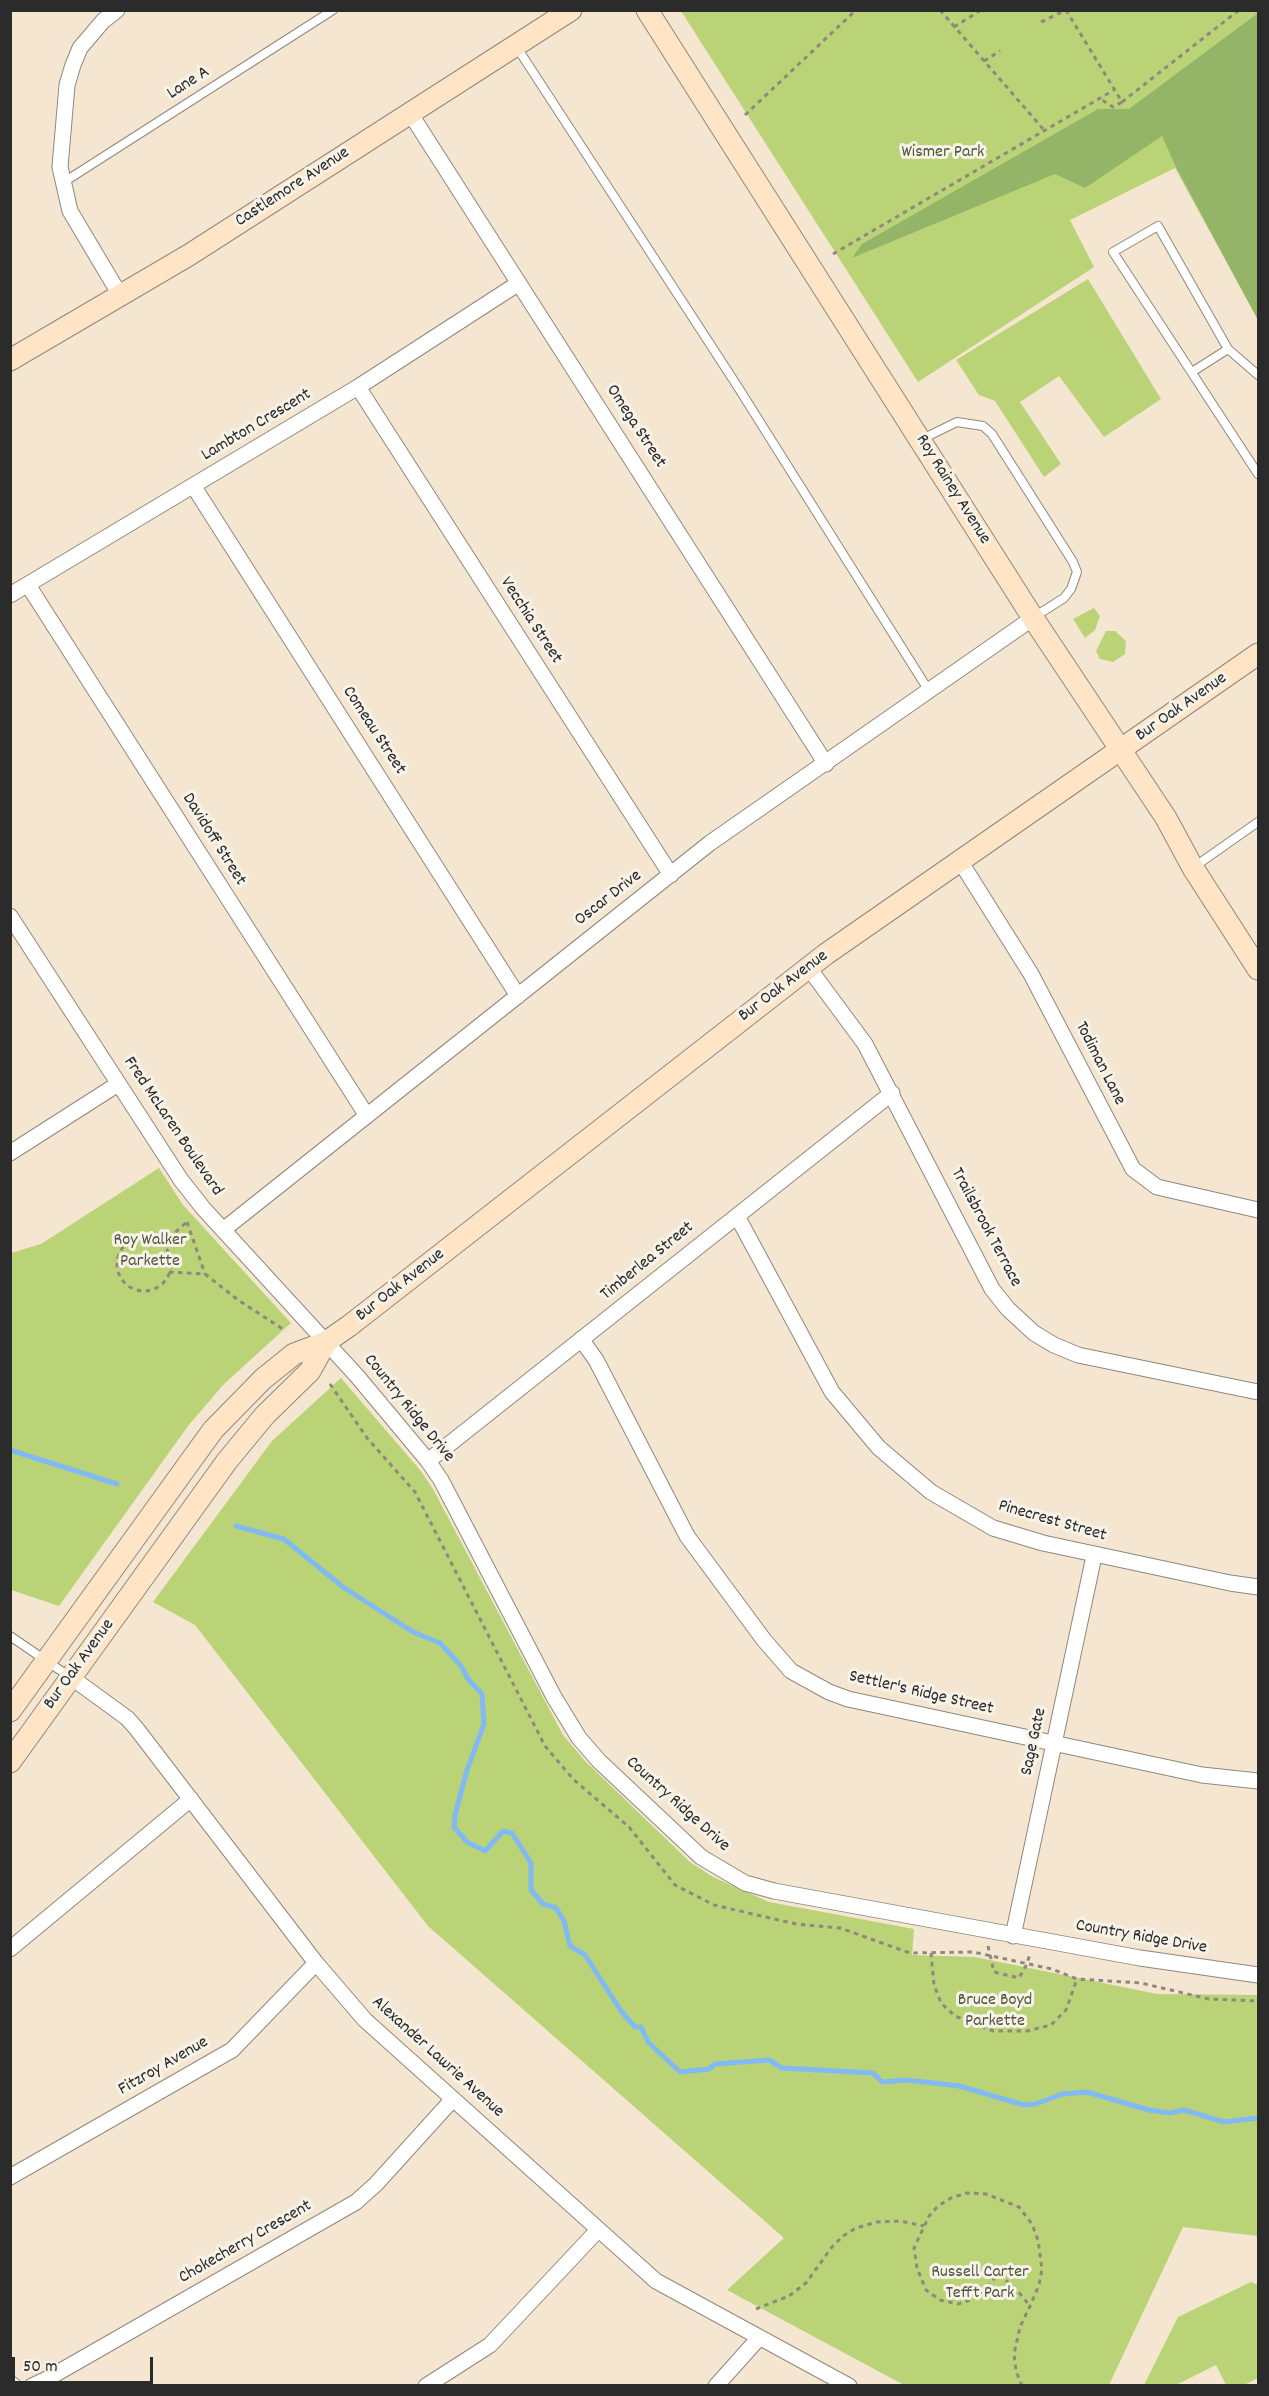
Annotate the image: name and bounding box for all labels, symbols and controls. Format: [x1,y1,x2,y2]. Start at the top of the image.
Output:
street label: Lane A [164,62,214,106]
street label: Castlemore Avenue [232,143,354,233]
park label: Wismer Park [902,143,984,165]
street label: Omega Street [600,381,670,473]
street label: Lambton Crescent [198,385,316,467]
street label: Roy Rainey Avenue [910,431,994,549]
street label: Vecchia Street [494,574,566,668]
street label: Bur Oak Avenue [1132,669,1232,747]
street label: Comeau Street [336,683,410,779]
street label: Davidoff Street [176,790,250,890]
street label: Oscar Drive [571,866,647,932]
street label: Bur Oak Avenue [735,946,833,1028]
street label: Todiman Lane [1069,1019,1129,1109]
street label: Fred McLaren Boulevard [117,1053,227,1201]
street label: Trailsbrook Terrace [945,1165,1025,1291]
street label: Timberlea Street [597,1218,699,1306]
park label: Roy Walker Parkette [113,1231,187,1274]
street label: Bur Oak Avenue [352,1245,450,1327]
street label: Country Ridge Drive [358,1351,458,1467]
street label: Pinecrest Street [995,1496,1109,1548]
street label: Bur Oak Avenue [40,1616,120,1714]
street label: Settler's Ridge Street [847,1667,995,1721]
street label: Sage Gate [1017,1706,1053,1778]
street label: Country Ridge Drive [620,1753,734,1857]
street label: Country Ridge Drive [1074,1916,1208,1960]
park label: Bruce Boyd Parkette [958,1991,1032,2034]
street label: Alexander Lawrie Avenue [366,1993,508,2123]
street label: Fitzroy Avenue [115,2033,213,2101]
street label: Chokecherry Crescent [176,2196,316,2290]
park label: Russell Carter Tefft Park [931,2263,1029,2306]
scale bar [15,2345,156,2383]
text: 50 m [23,2355,58,2380]

